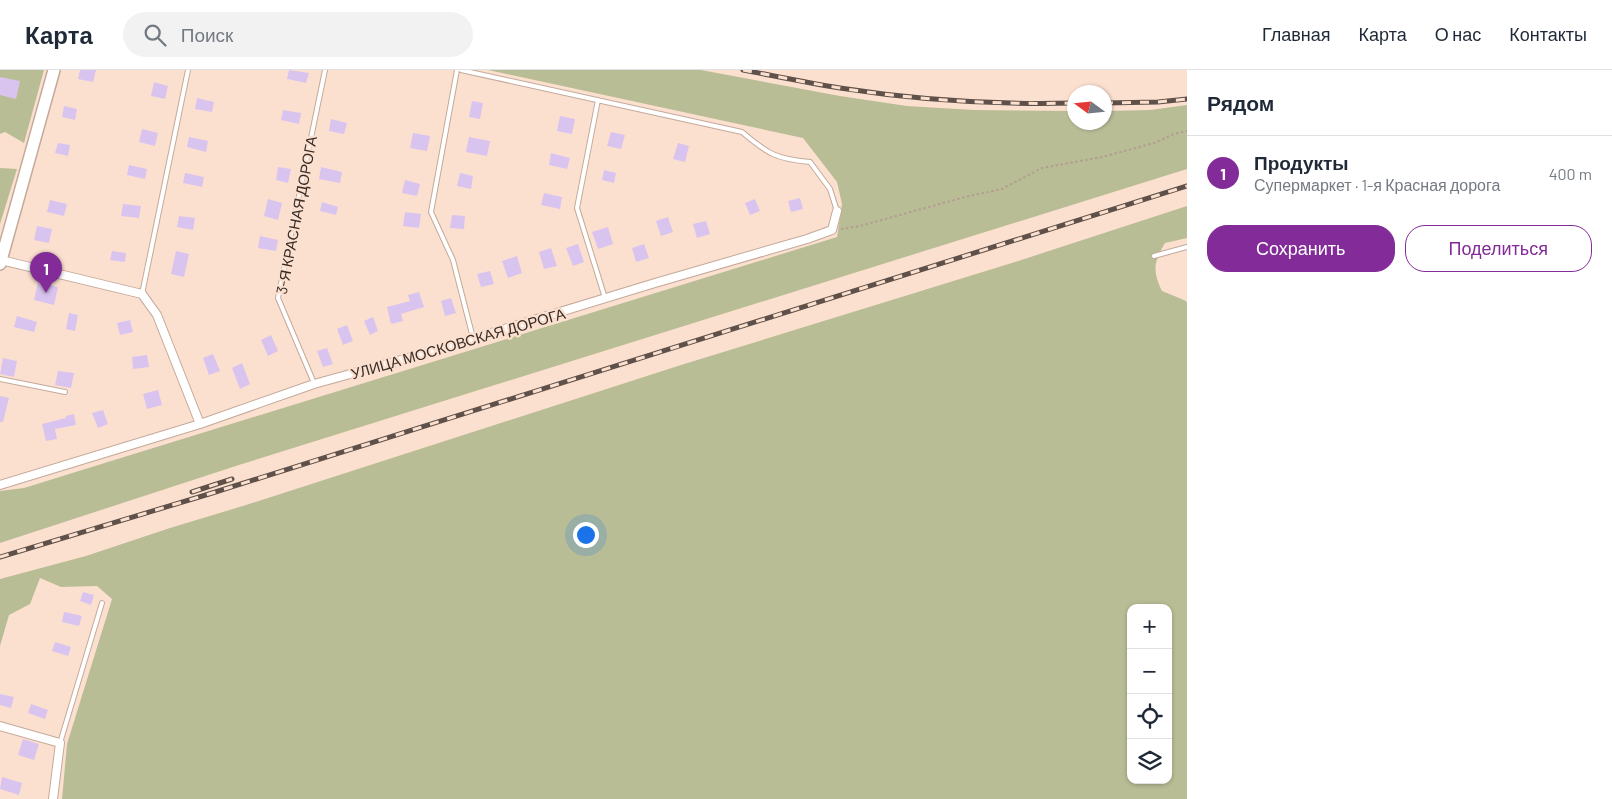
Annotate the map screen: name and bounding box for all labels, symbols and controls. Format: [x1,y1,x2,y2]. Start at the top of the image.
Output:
search box [123,12,473,57]
text: Карта [25,20,93,49]
icon: search [141,21,169,49]
text: Поиск [181,23,233,46]
text: Главная [1262,23,1331,45]
text: Карта [1359,23,1407,45]
text: О нас [1435,23,1481,45]
text: Контакты [1509,23,1587,45]
north arrow [1067,85,1112,130]
text: Рядом [1207,90,1274,115]
street label: 3-Я КРАСНАЯ ДОРОГА [272,134,320,296]
text: Продукты [1254,151,1349,174]
text: 1 [1220,164,1226,183]
text: 400 m [1549,164,1592,183]
text: Супермаркет · 1-я Красная дорога [1254,175,1500,194]
button: Сохранить [1207,225,1395,272]
button: Поделиться [1405,225,1592,272]
pin: 1 [30,252,62,293]
street label: УЛИЦА МОСКОВСКАЯ ДОРОГА [349,304,567,382]
your location [573,522,599,548]
map controls [1127,604,1172,784]
button: + [1127,604,1172,649]
button: − [1127,649,1172,694]
button: locate [1127,694,1172,739]
button: layers [1127,739,1172,784]

